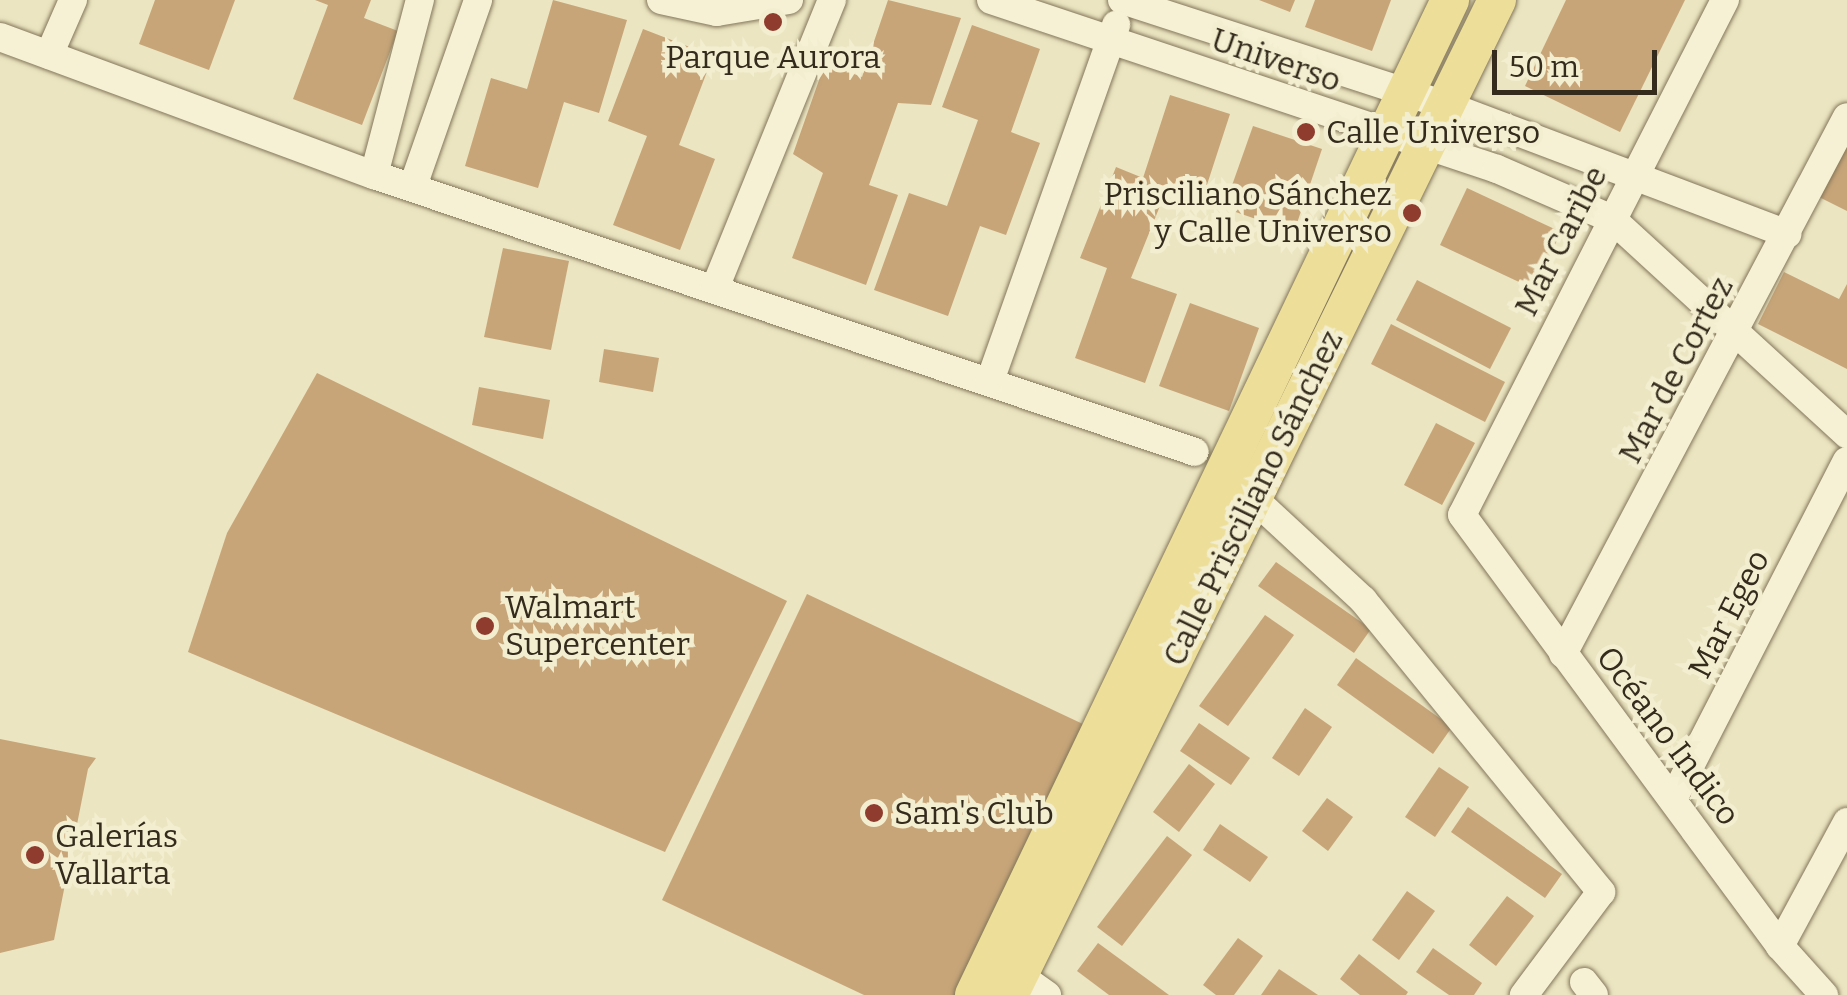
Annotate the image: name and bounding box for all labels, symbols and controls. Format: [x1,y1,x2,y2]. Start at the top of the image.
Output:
marker: Parque Aurora [762,11,784,33]
street label: Universo [1206,20,1346,100]
scale bar [1497,30,1662,92]
place label: Parque Aurora [665,38,881,76]
text: 50 m [1509,49,1579,85]
place label: Calle Universo [1326,113,1540,151]
marker: Calle Universo [1295,121,1317,143]
street label: Mar Caribe [1507,160,1615,322]
place label: Prisciliano Sánchez y Calle Universo [1103,176,1392,251]
marker: Prisciliano Sánchez y Calle Universo [1401,202,1423,224]
street label: Mar de Cortez [1611,270,1741,470]
street label: Calle Prisciliano Sánchez [1155,324,1351,672]
street label: Mar Egeo [1680,544,1778,684]
place label: Walmart Supercenter [505,589,690,664]
marker: Walmart Supercenter [474,615,496,637]
street label: Océano Indico [1588,639,1748,833]
place label: Sam's Club [894,794,1054,832]
marker: Sam's Club [863,802,885,824]
place label: Galerías Vallarta [55,818,178,893]
marker: Galerías Vallarta [24,844,46,866]

